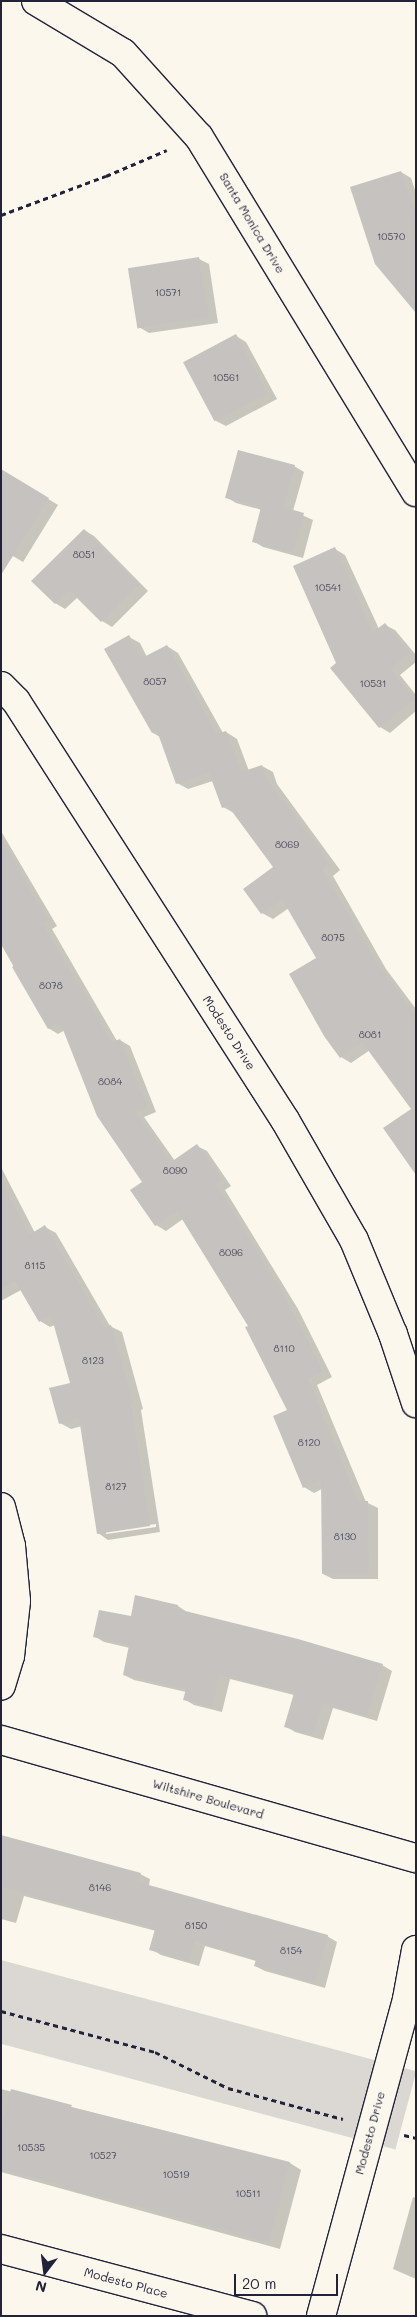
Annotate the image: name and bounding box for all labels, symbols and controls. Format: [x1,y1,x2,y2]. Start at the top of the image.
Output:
street label: Santa Monica Drive [216,170,288,276]
house number: 10570 [377,231,405,243]
house number: 10571 [155,287,181,299]
house number: 10561 [213,372,239,384]
house number: 8051 [73,549,95,561]
house number: 10541 [315,582,341,594]
house number: 8057 [143,676,167,688]
house number: 10531 [360,678,386,690]
house number: 8069 [275,839,299,851]
house number: 8075 [321,932,345,944]
house number: 8078 [39,980,63,992]
street label: Modesto Drive [200,993,258,1073]
house number: 8081 [359,1029,381,1041]
house number: 8084 [98,1076,122,1088]
house number: 8090 [163,1165,187,1177]
house number: 8096 [219,1247,243,1259]
house number: 8115 [25,1260,45,1272]
house number: 8110 [273,1343,295,1355]
house number: 8123 [82,1355,104,1367]
house number: 8120 [298,1437,320,1449]
house number: 8127 [105,1481,127,1493]
house number: 8130 [334,1531,356,1543]
street label: Wiltshire Boulevard [151,1776,265,1822]
house number: 8146 [89,1882,111,1894]
house number: 8150 [185,1920,207,1932]
house number: 8154 [280,1945,302,1957]
street label: Modesto Drive [352,2090,388,2176]
house number: 10535 [17,2142,45,2154]
house number: 10527 [89,2150,117,2162]
house number: 10519 [163,2169,189,2181]
house number: 10511 [235,2188,261,2200]
north arrow [20,2247,70,2297]
scale bar [237,2264,341,2296]
street label: Modesto Place [83,2265,169,2301]
text: 20 m [242,2273,276,2293]
text: N [33,2276,49,2298]

